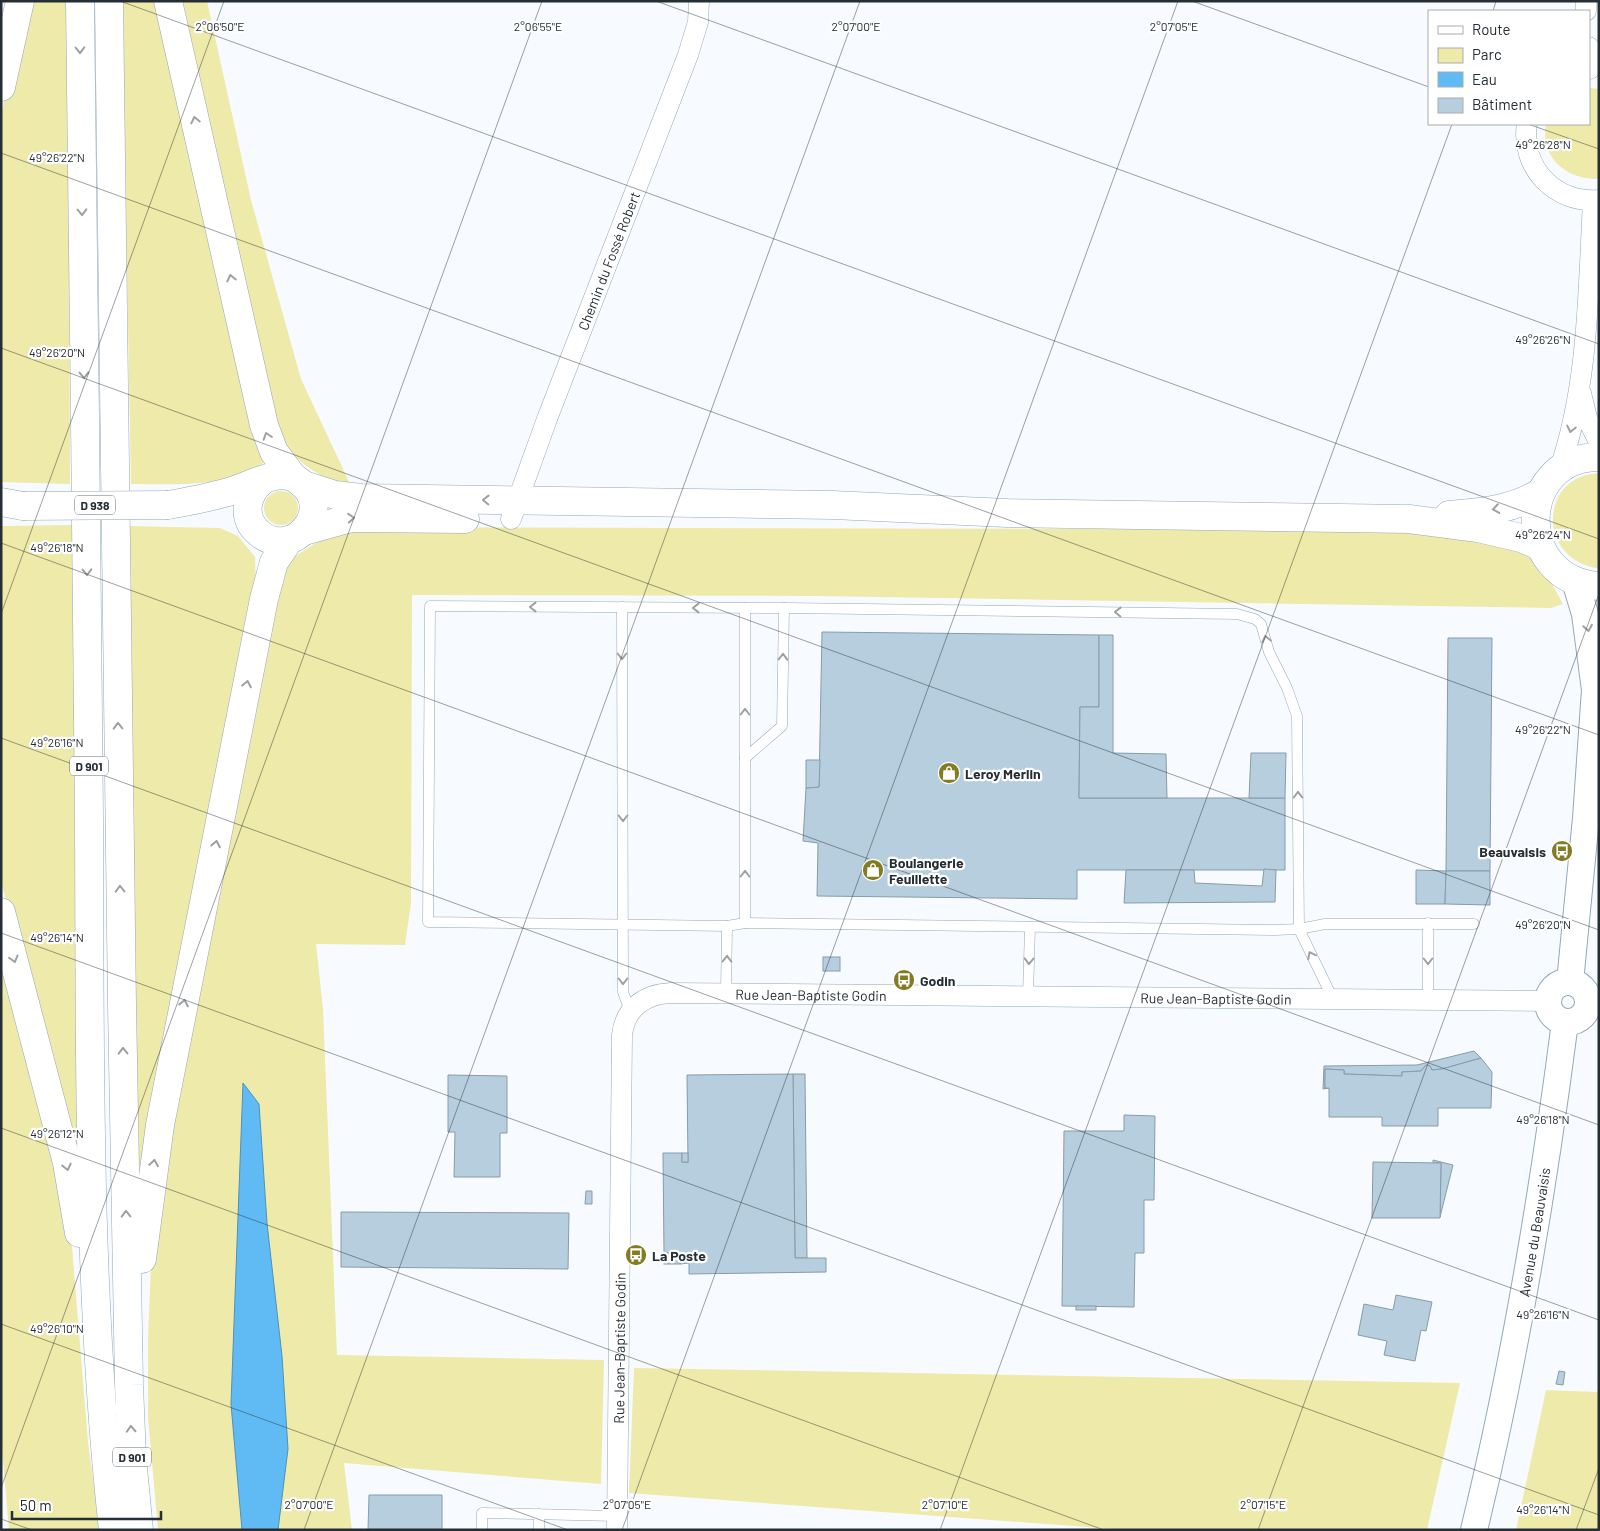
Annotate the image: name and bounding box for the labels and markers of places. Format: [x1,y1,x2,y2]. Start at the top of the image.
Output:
shop icon: Leroy Merlin [937,761,961,785]
place label: Leroy Merlin [965,765,1041,782]
bus stop icon: Beauvaisis [1550,839,1574,863]
place label: Beauvaisis [1479,843,1546,860]
place label: Boulangerie Feuillette [889,854,964,887]
shop icon: Boulangerie Feuillette [861,858,885,882]
bus stop icon: Godin [892,968,916,992]
place label: Godin [920,972,956,989]
bus stop icon: La Poste [624,1243,648,1267]
place label: La Poste [652,1247,706,1264]

